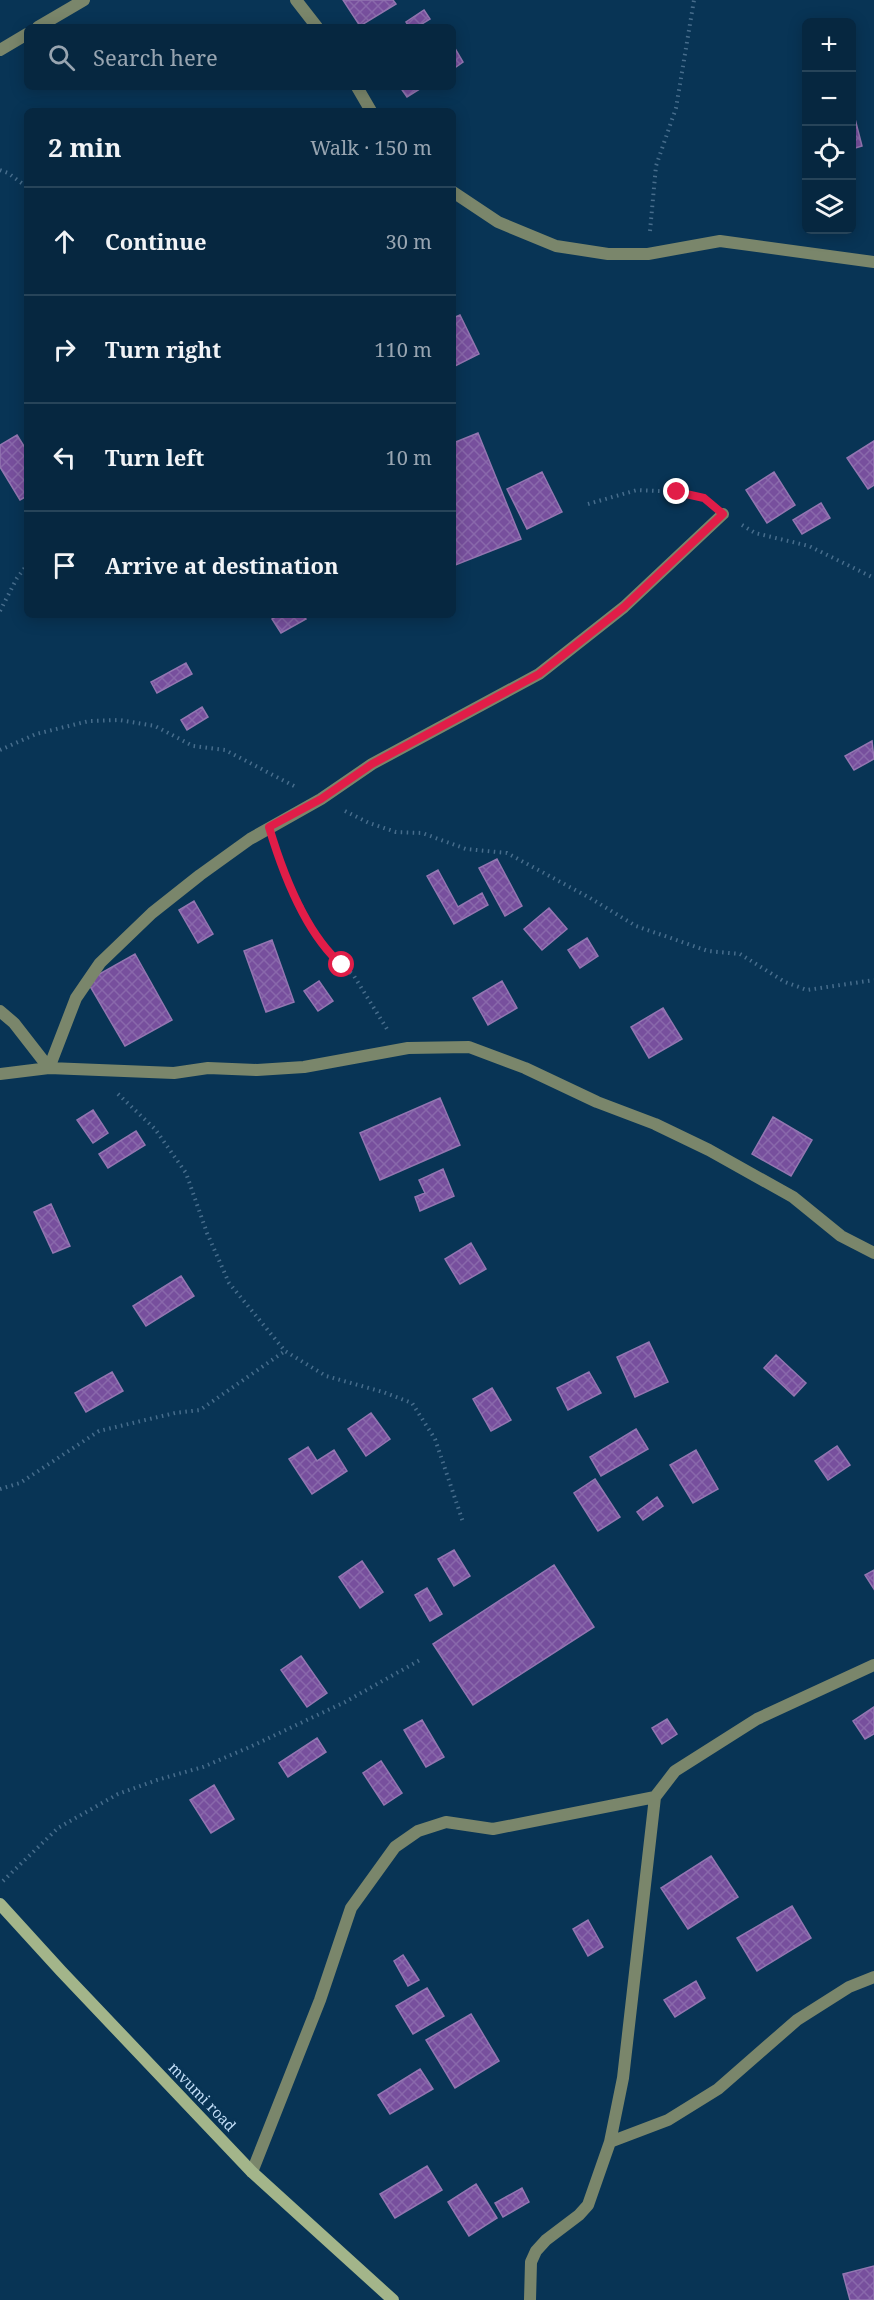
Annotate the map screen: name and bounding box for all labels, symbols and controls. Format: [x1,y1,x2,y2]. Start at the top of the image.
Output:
map controls [802,18,856,234]
button: + [802,18,856,72]
search box [24,24,456,90]
icon: search [45,41,78,74]
text: Search here [93,42,218,72]
button: − [802,72,856,126]
button: locate [802,126,856,180]
text: 2 min [48,129,122,165]
text: Walk · 150 m [310,134,432,161]
button: layers [802,180,856,234]
icon: ahead [48,225,81,258]
text: Continue [105,226,207,256]
text: 30 m [386,228,432,255]
icon: right [48,333,81,366]
text: Turn right [105,334,221,364]
text: 110 m [374,336,432,363]
icon: left [48,441,81,474]
text: Turn left [105,442,204,472]
text: 10 m [386,444,432,471]
route end [663,478,689,504]
icon: arrive [48,549,81,582]
text: Arrive at destination [105,550,339,580]
route start [328,951,354,977]
street label: mvumi road [165,2057,241,2135]

